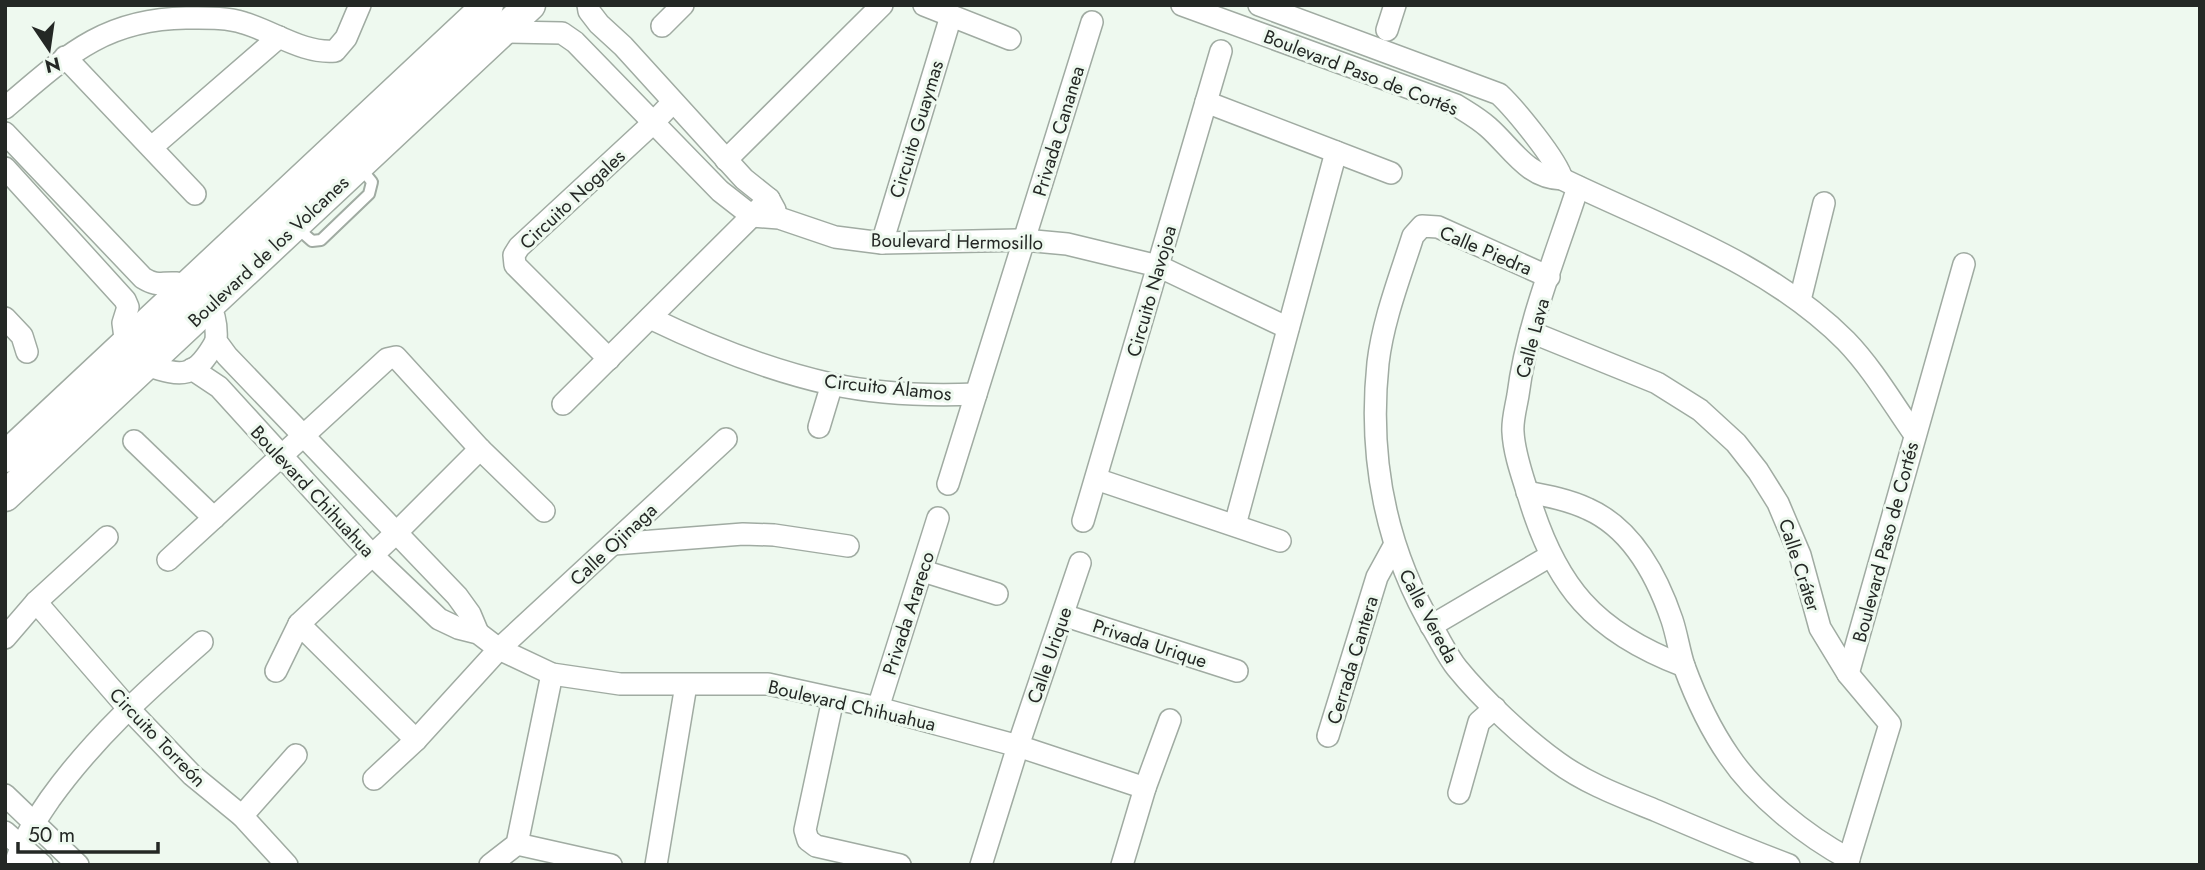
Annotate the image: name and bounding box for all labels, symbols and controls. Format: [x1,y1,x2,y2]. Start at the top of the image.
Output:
north arrow [14,14,84,84]
street label: Boulevard Paso de Cortés [1260,23,1462,122]
text: N [42,50,63,80]
street label: Circuito Guaymas [883,57,950,201]
street label: Privada Cananea [1026,63,1091,200]
street label: Circuito Nogales [514,143,631,256]
street label: Boulevard de los Volcanes [182,169,355,333]
street label: Calle Piedra [1435,219,1536,282]
street label: Circuito Navojoa [1120,222,1183,360]
street label: Boulevard Hermosillo [871,226,1043,257]
street label: Calle Lava [1509,295,1556,381]
street label: Circuito Álamos [823,367,953,408]
street label: Boulevard Chihuahua [244,419,381,563]
street label: Boulevard Paso de Cortés [1846,439,1925,645]
street label: Calle Ojinaga [564,497,663,592]
street label: Calle Cráter [1772,515,1827,615]
street label: Privada Arareco [876,548,941,678]
street label: Calle Vereda [1392,564,1465,668]
street label: Cerrada Cantera [1320,593,1385,728]
street label: Calle Urique [1020,603,1079,707]
street label: Privada Urique [1089,612,1211,675]
street label: Boulevard Chihuahua [765,673,938,738]
street label: Circuito Torreón [103,682,212,793]
scale bar [18,810,158,854]
text: 50 m [28,820,75,850]

